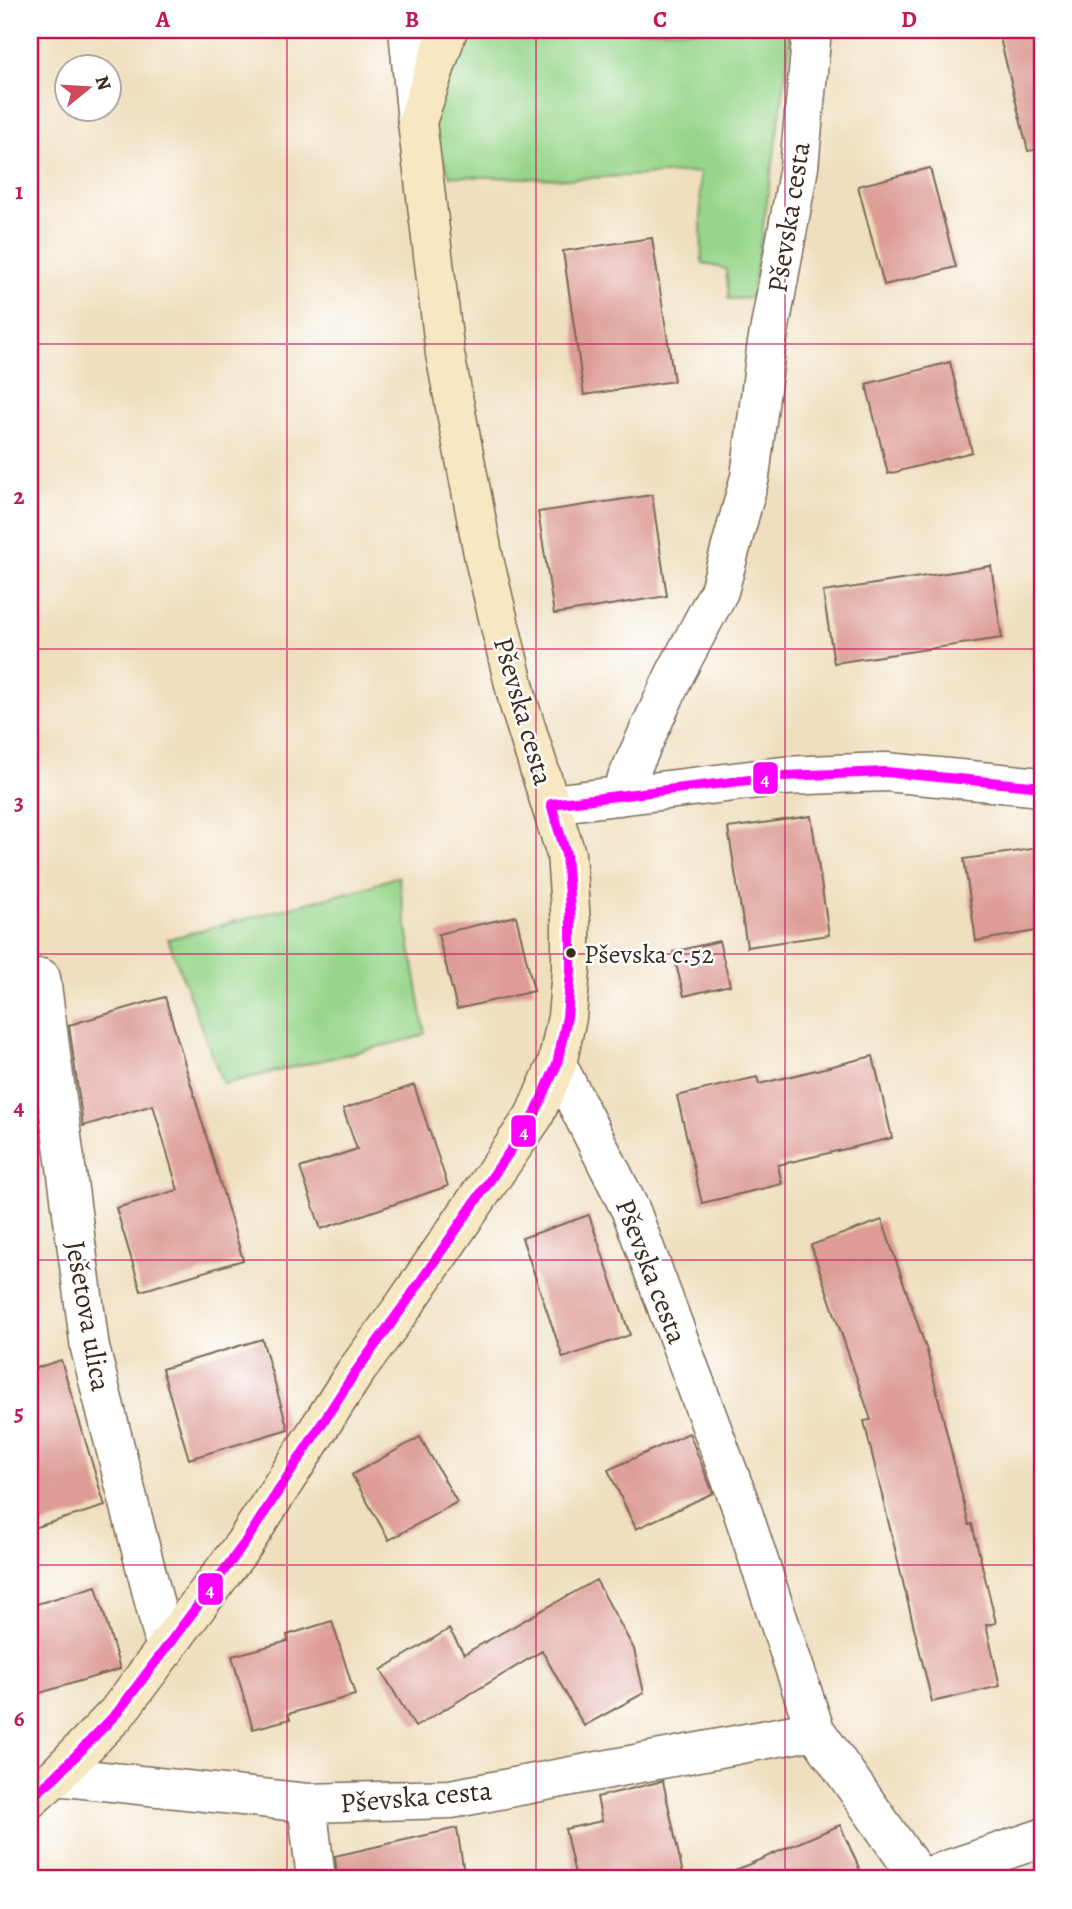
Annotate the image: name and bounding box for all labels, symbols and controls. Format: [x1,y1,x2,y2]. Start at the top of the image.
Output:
text: A [155,4,171,35]
text: B [405,4,419,35]
text: C [653,4,667,35]
text: D [901,4,917,35]
north arrow [52,52,122,122]
text: N [89,72,118,94]
street label: Pševska cesta [758,139,820,295]
text: 1 [15,176,23,207]
text: 2 [13,481,25,512]
street label: Pševska cesta [484,633,562,790]
line badge: 4 [752,761,779,795]
text: 4 [761,766,770,792]
text: 3 [14,787,24,818]
place label: Pševska c.52 [584,937,714,972]
marker: Pševska c.52 [564,946,578,960]
text: 4 [14,1092,25,1123]
line badge: 4 [510,1114,537,1148]
text: 4 [520,1119,529,1145]
street label: Pševska cesta [606,1193,696,1349]
street label: Ješetova ulica [56,1238,120,1394]
text: 5 [14,1397,24,1428]
line badge: 4 [197,1572,224,1606]
text: 4 [206,1577,215,1603]
text: 6 [14,1703,25,1734]
street label: Pševska cesta [339,1771,494,1823]

